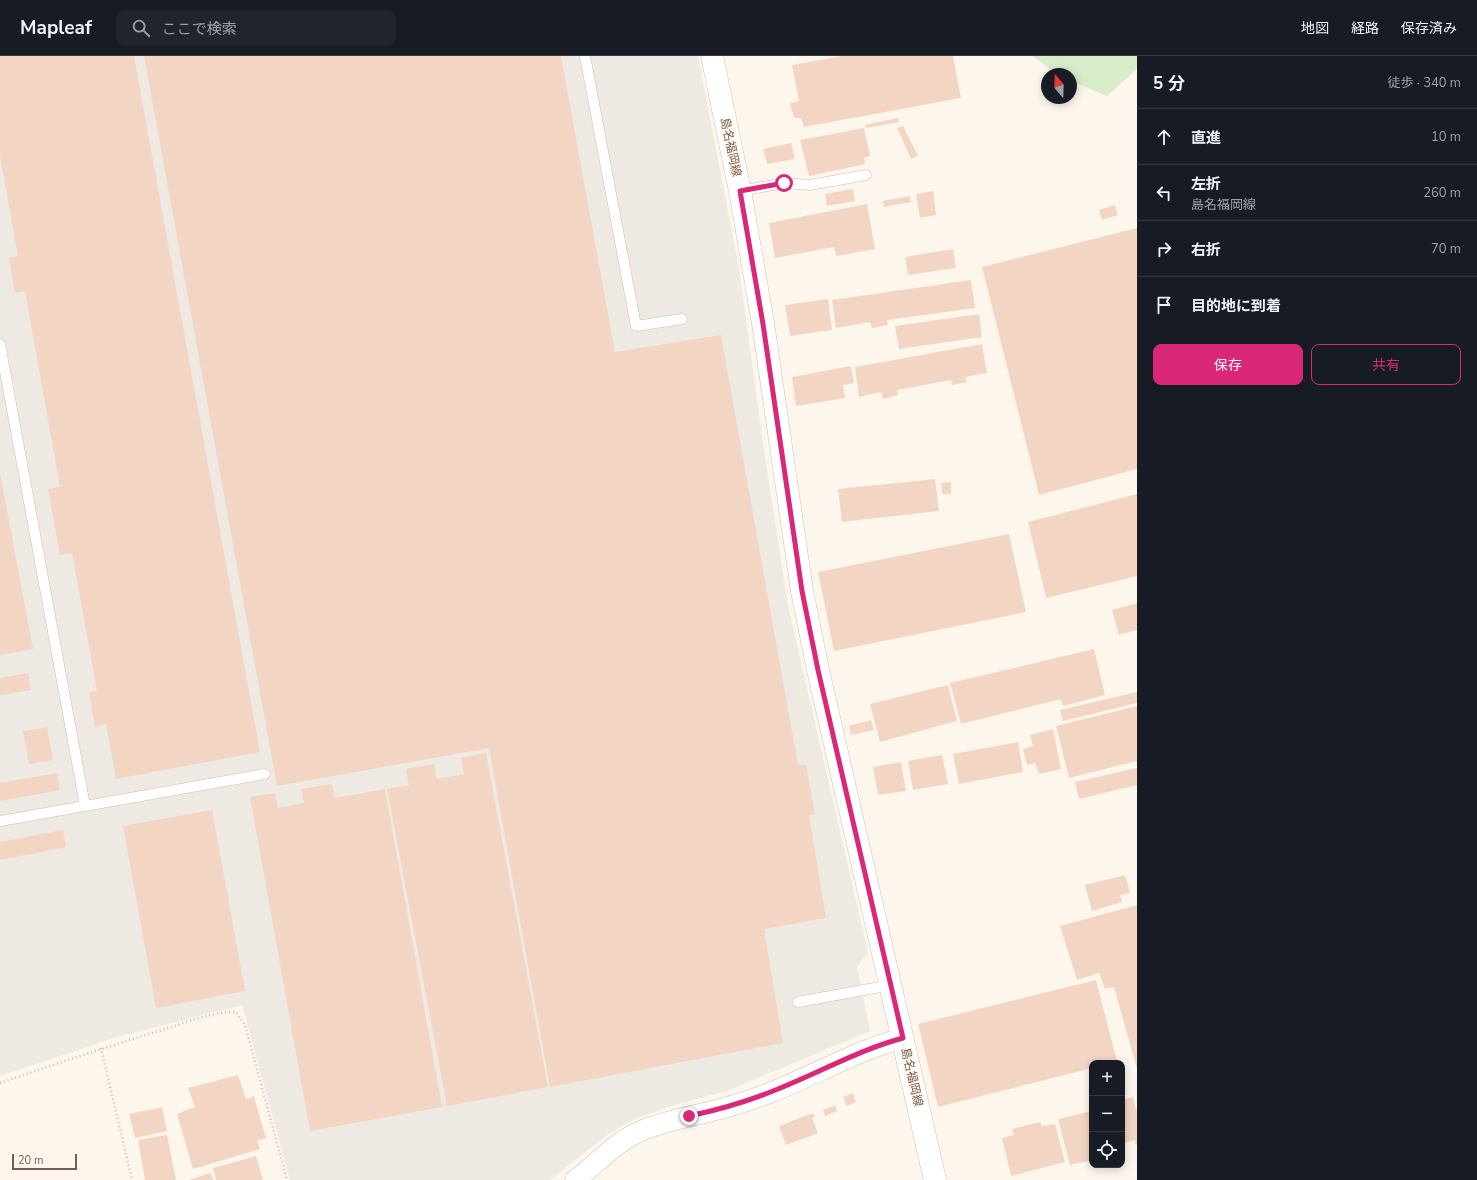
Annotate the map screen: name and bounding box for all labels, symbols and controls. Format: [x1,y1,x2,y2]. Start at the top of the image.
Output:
search box [116,10,396,46]
text: Mapleaf [20,15,92,41]
icon: search [130,17,152,39]
text: ここで検索 [162,19,237,39]
text: 地図 [1301,19,1329,38]
text: 経路 [1351,19,1379,38]
text: 保存済み [1401,19,1457,38]
north arrow [1041,68,1077,104]
text: 5 分 [1153,72,1185,95]
text: 徒歩 · 340 m [1387,74,1461,92]
street label: 島名福岡線 [717,116,745,178]
icon: ahead [1153,126,1175,148]
text: 直進 [1191,128,1221,148]
text: 10 m [1431,128,1461,146]
route start [775,174,793,192]
text: 左折 [1191,174,1221,194]
icon: left [1153,182,1175,204]
text: 260 m [1423,184,1461,202]
text: 島名福岡線 [1191,196,1256,214]
icon: right [1153,238,1175,260]
text: 右折 [1191,240,1221,260]
text: 70 m [1431,240,1461,258]
icon: arrive [1153,294,1175,316]
text: 目的地に到着 [1191,296,1281,316]
button: 保存 [1153,344,1303,385]
button: 共有 [1311,344,1461,385]
street label: 島名福岡線 [897,1046,927,1108]
map controls [1089,1060,1125,1168]
button: + [1089,1060,1125,1096]
button: − [1089,1096,1125,1132]
route end [680,1107,698,1125]
button: locate [1089,1132,1125,1168]
scale bar [12,1152,77,1171]
text: 20 m [18,1153,43,1168]

